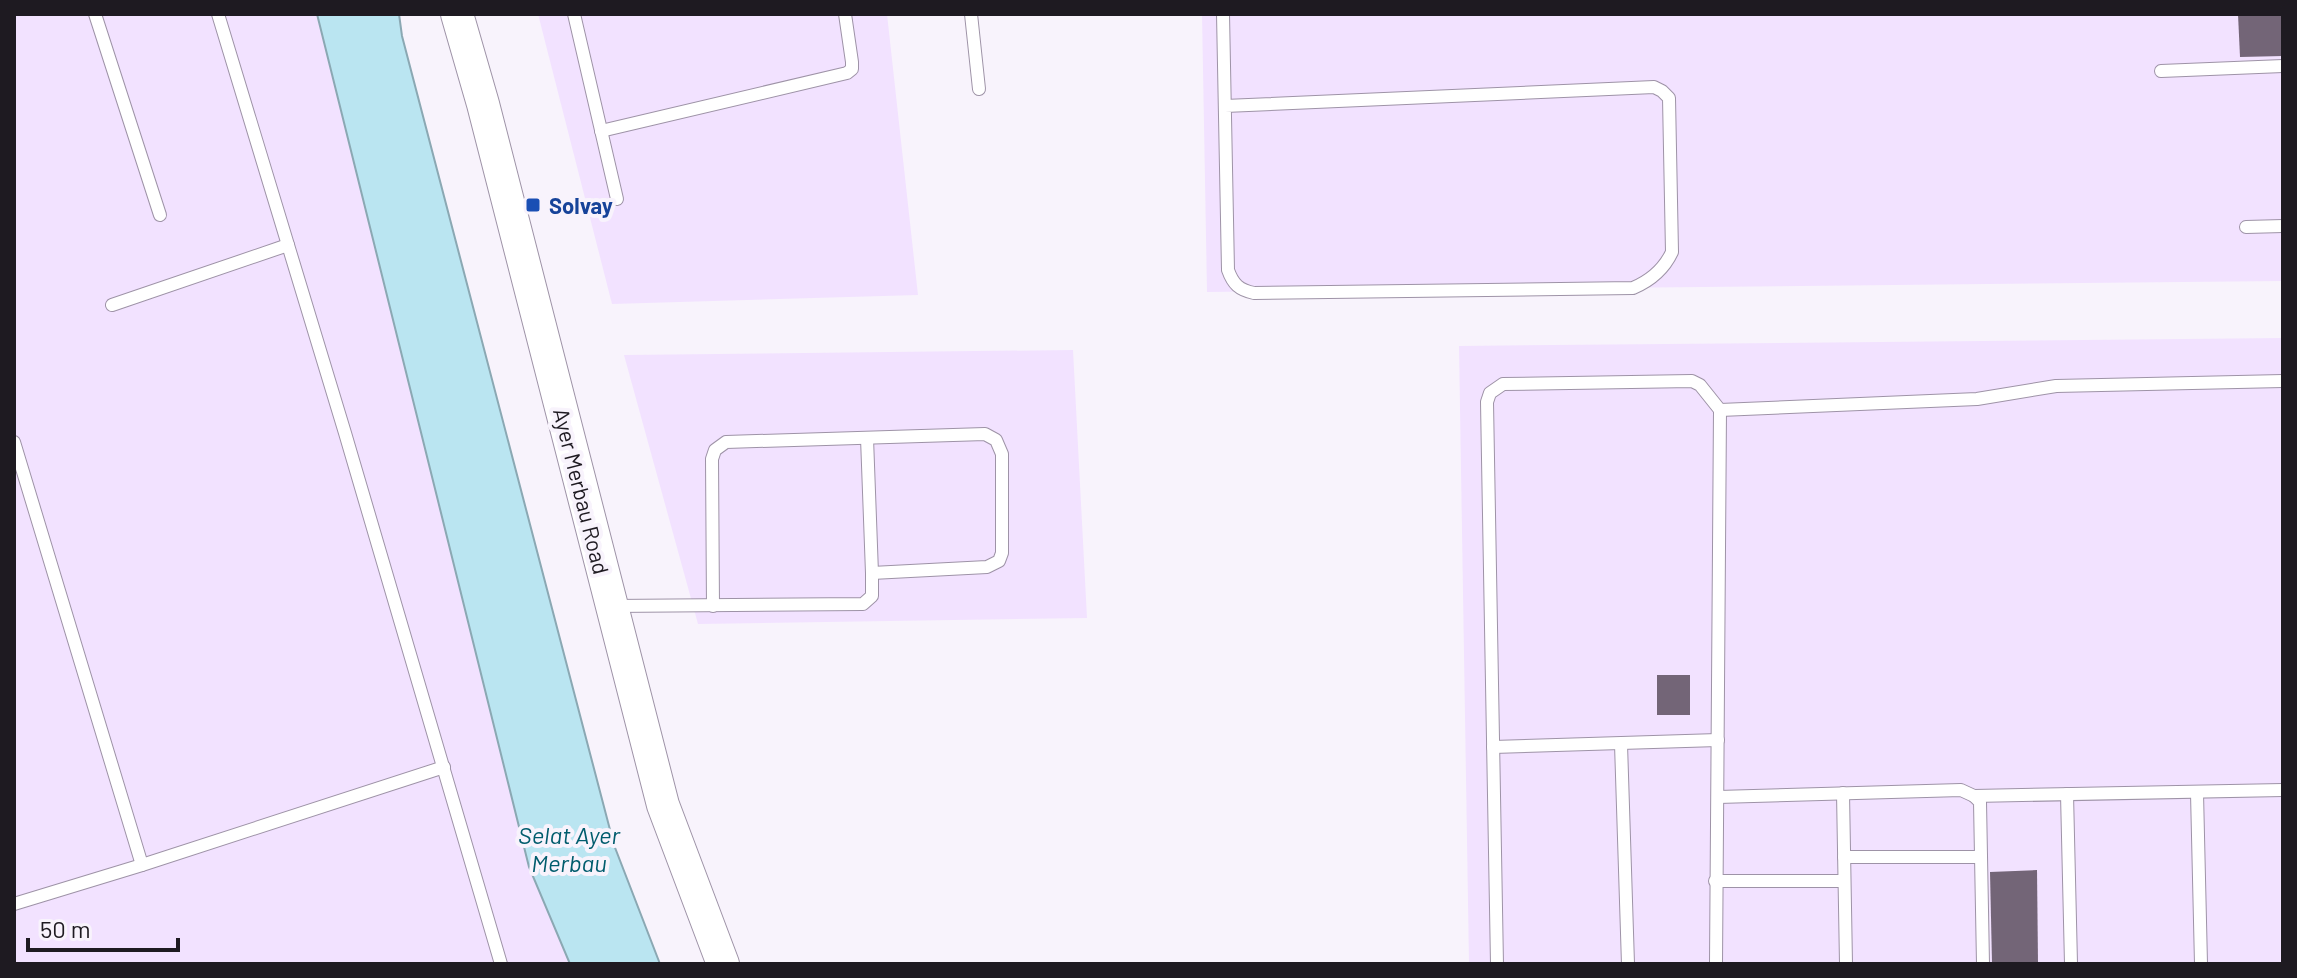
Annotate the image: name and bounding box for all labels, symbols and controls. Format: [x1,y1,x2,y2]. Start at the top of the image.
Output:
place label: Solvay [549,192,613,218]
marker: Solvay [524,196,542,214]
street label: Ayer Merbau Road [549,405,615,577]
water label: Selat Ayer Merbau [518,820,621,877]
scale bar [28,902,178,952]
text: 50 m [40,914,91,943]

